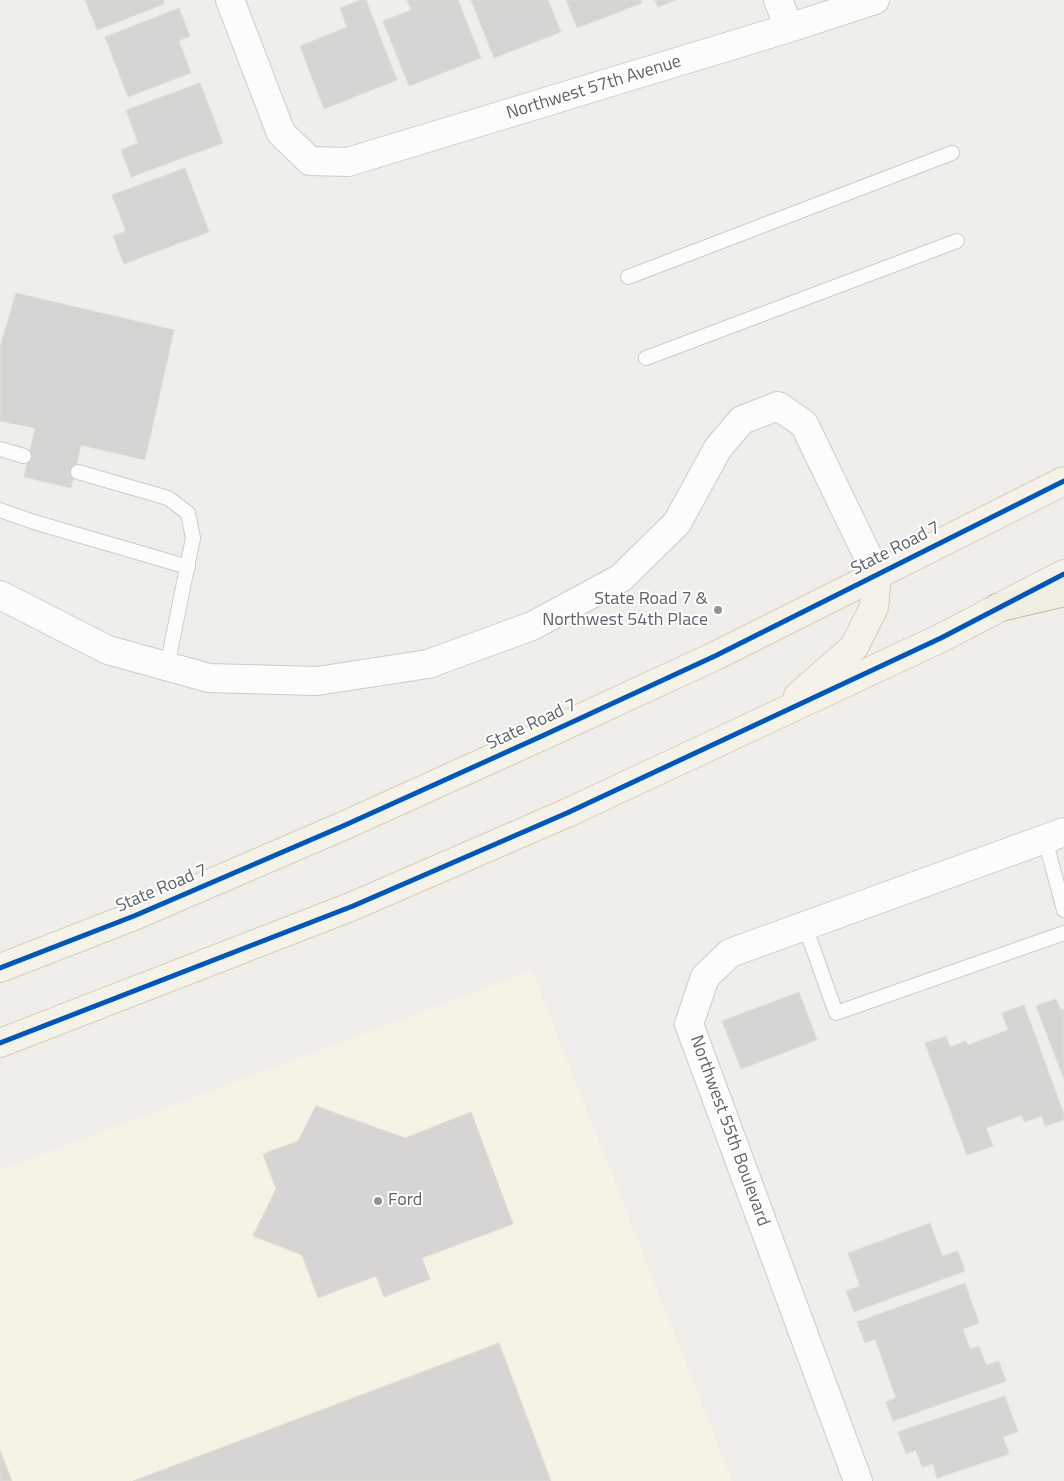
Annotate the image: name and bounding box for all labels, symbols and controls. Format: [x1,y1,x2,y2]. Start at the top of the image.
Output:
street label: Northwest 57th Avenue [504,51,684,125]
street label: State Road 7 [848,517,944,581]
place label: State Road 7 & Northwest 54th Place [542,589,708,632]
marker: State Road 7 & Northwest 54th Place [712,604,724,616]
street label: State Road 7 [483,695,581,755]
street label: State Road 7 [113,860,211,918]
street label: Northwest 55th Boulevard [684,1033,774,1229]
place label: Ford [388,1190,422,1212]
marker: Ford [372,1195,384,1207]

